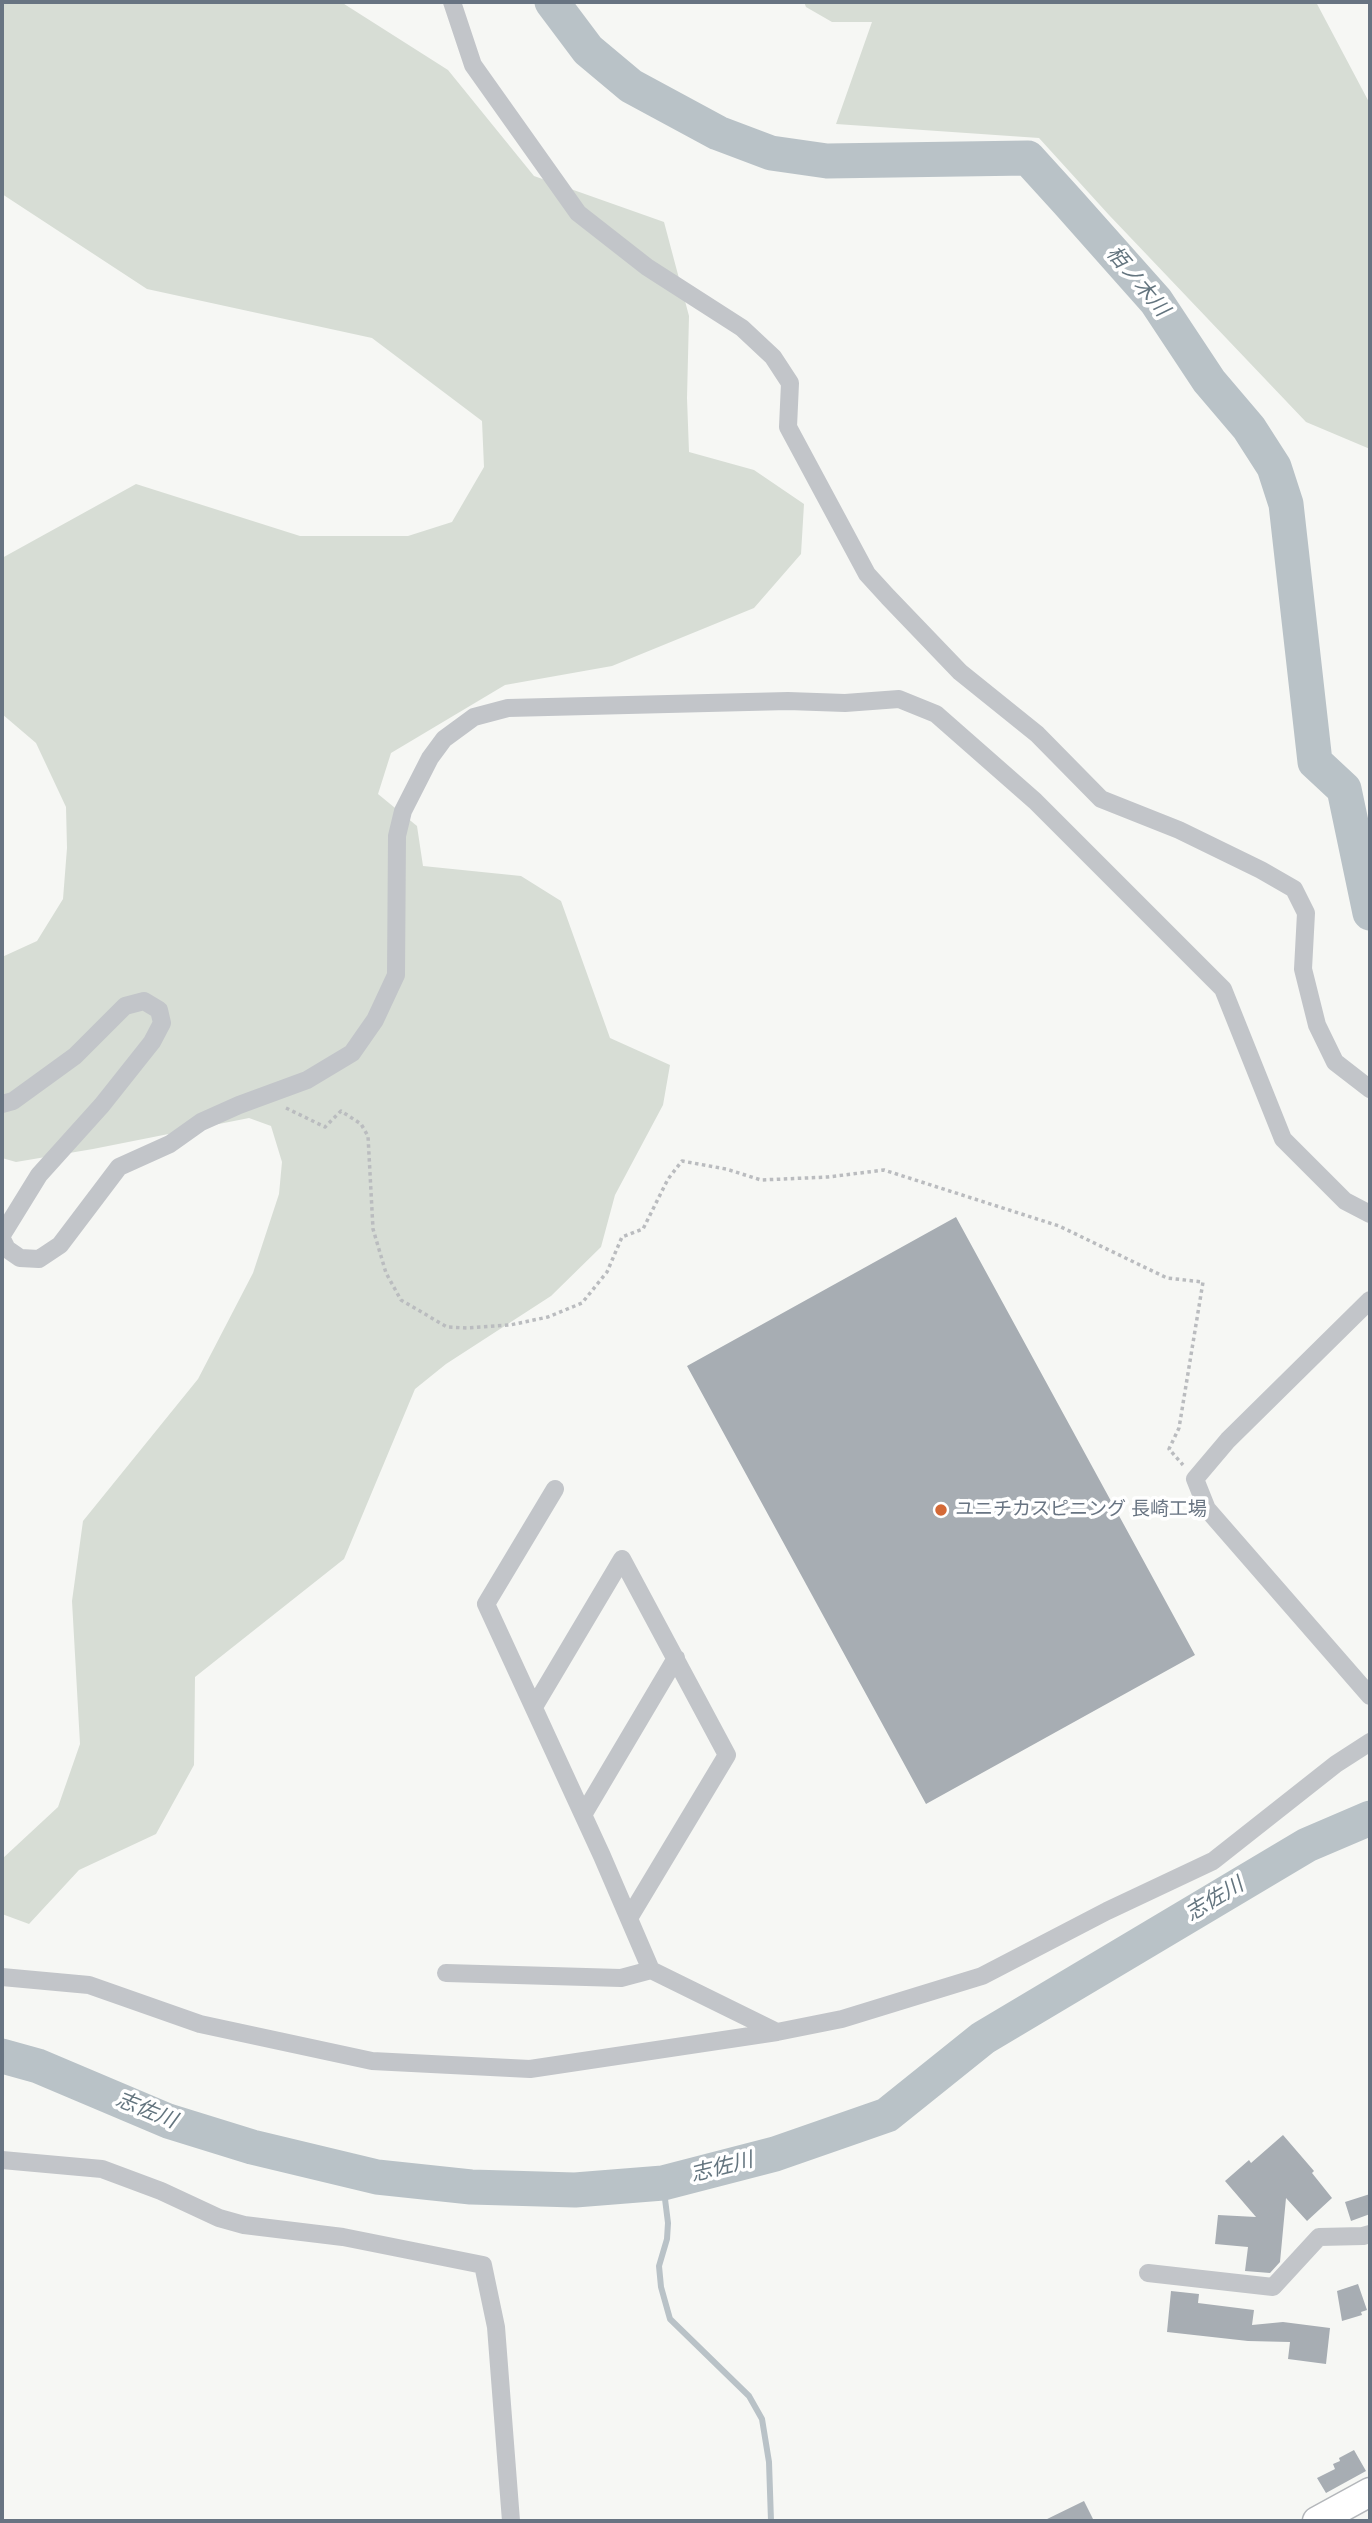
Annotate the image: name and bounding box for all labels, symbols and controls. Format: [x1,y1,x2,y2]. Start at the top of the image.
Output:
water label: 栢ノ木川 [1100,242,1174,322]
place label: ユニチカスピニング 長崎工場 [955,1499,1207,1521]
marker: ユニチカスピニング 長崎工場 [933,1502,949,1518]
water label: 志佐川 [1182,1873,1248,1927]
water label: 志佐川 [112,2088,180,2134]
water label: 志佐川 [688,2148,756,2188]

